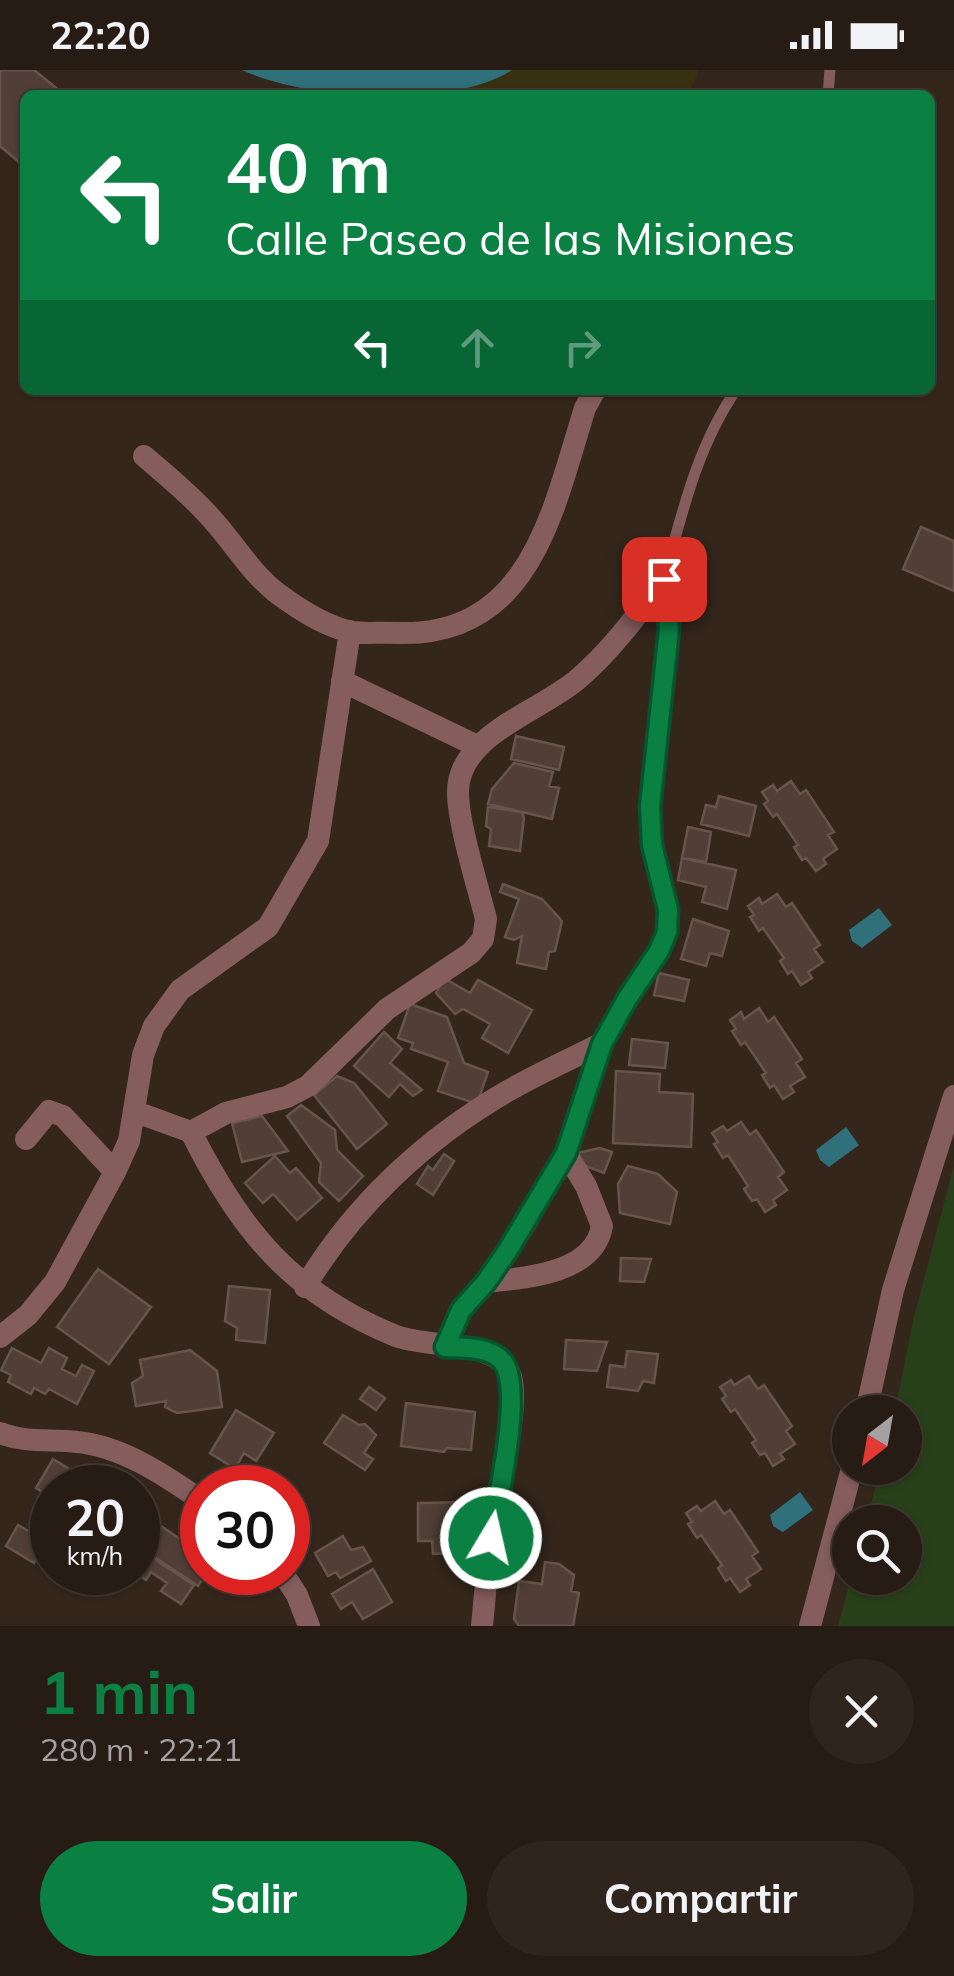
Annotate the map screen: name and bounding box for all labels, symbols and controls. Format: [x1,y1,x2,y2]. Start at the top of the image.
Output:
text: 22:20 [50,11,151,59]
text: 40 m [225,123,391,211]
icon: left [60,130,190,260]
text: Calle Paseo de las Misiones [225,210,795,266]
icon: left [345,320,400,375]
icon: ahead [450,320,505,375]
icon: right [555,320,610,375]
pin [622,537,707,622]
icon: arrive [637,552,692,607]
north arrow [832,1395,922,1485]
map controls [832,1395,922,1595]
speed limit sign: 30 [180,1465,310,1595]
text: 20 [65,1486,125,1549]
position arrow [439,1486,543,1590]
button: search [832,1505,922,1595]
text: km/h [67,1540,123,1571]
text: 1 min [40,1654,198,1729]
button: close [809,1659,914,1764]
text: 280 m · 22:21 [40,1729,242,1769]
button: Salir [40,1841,467,1956]
button: Compartir [487,1841,914,1956]

